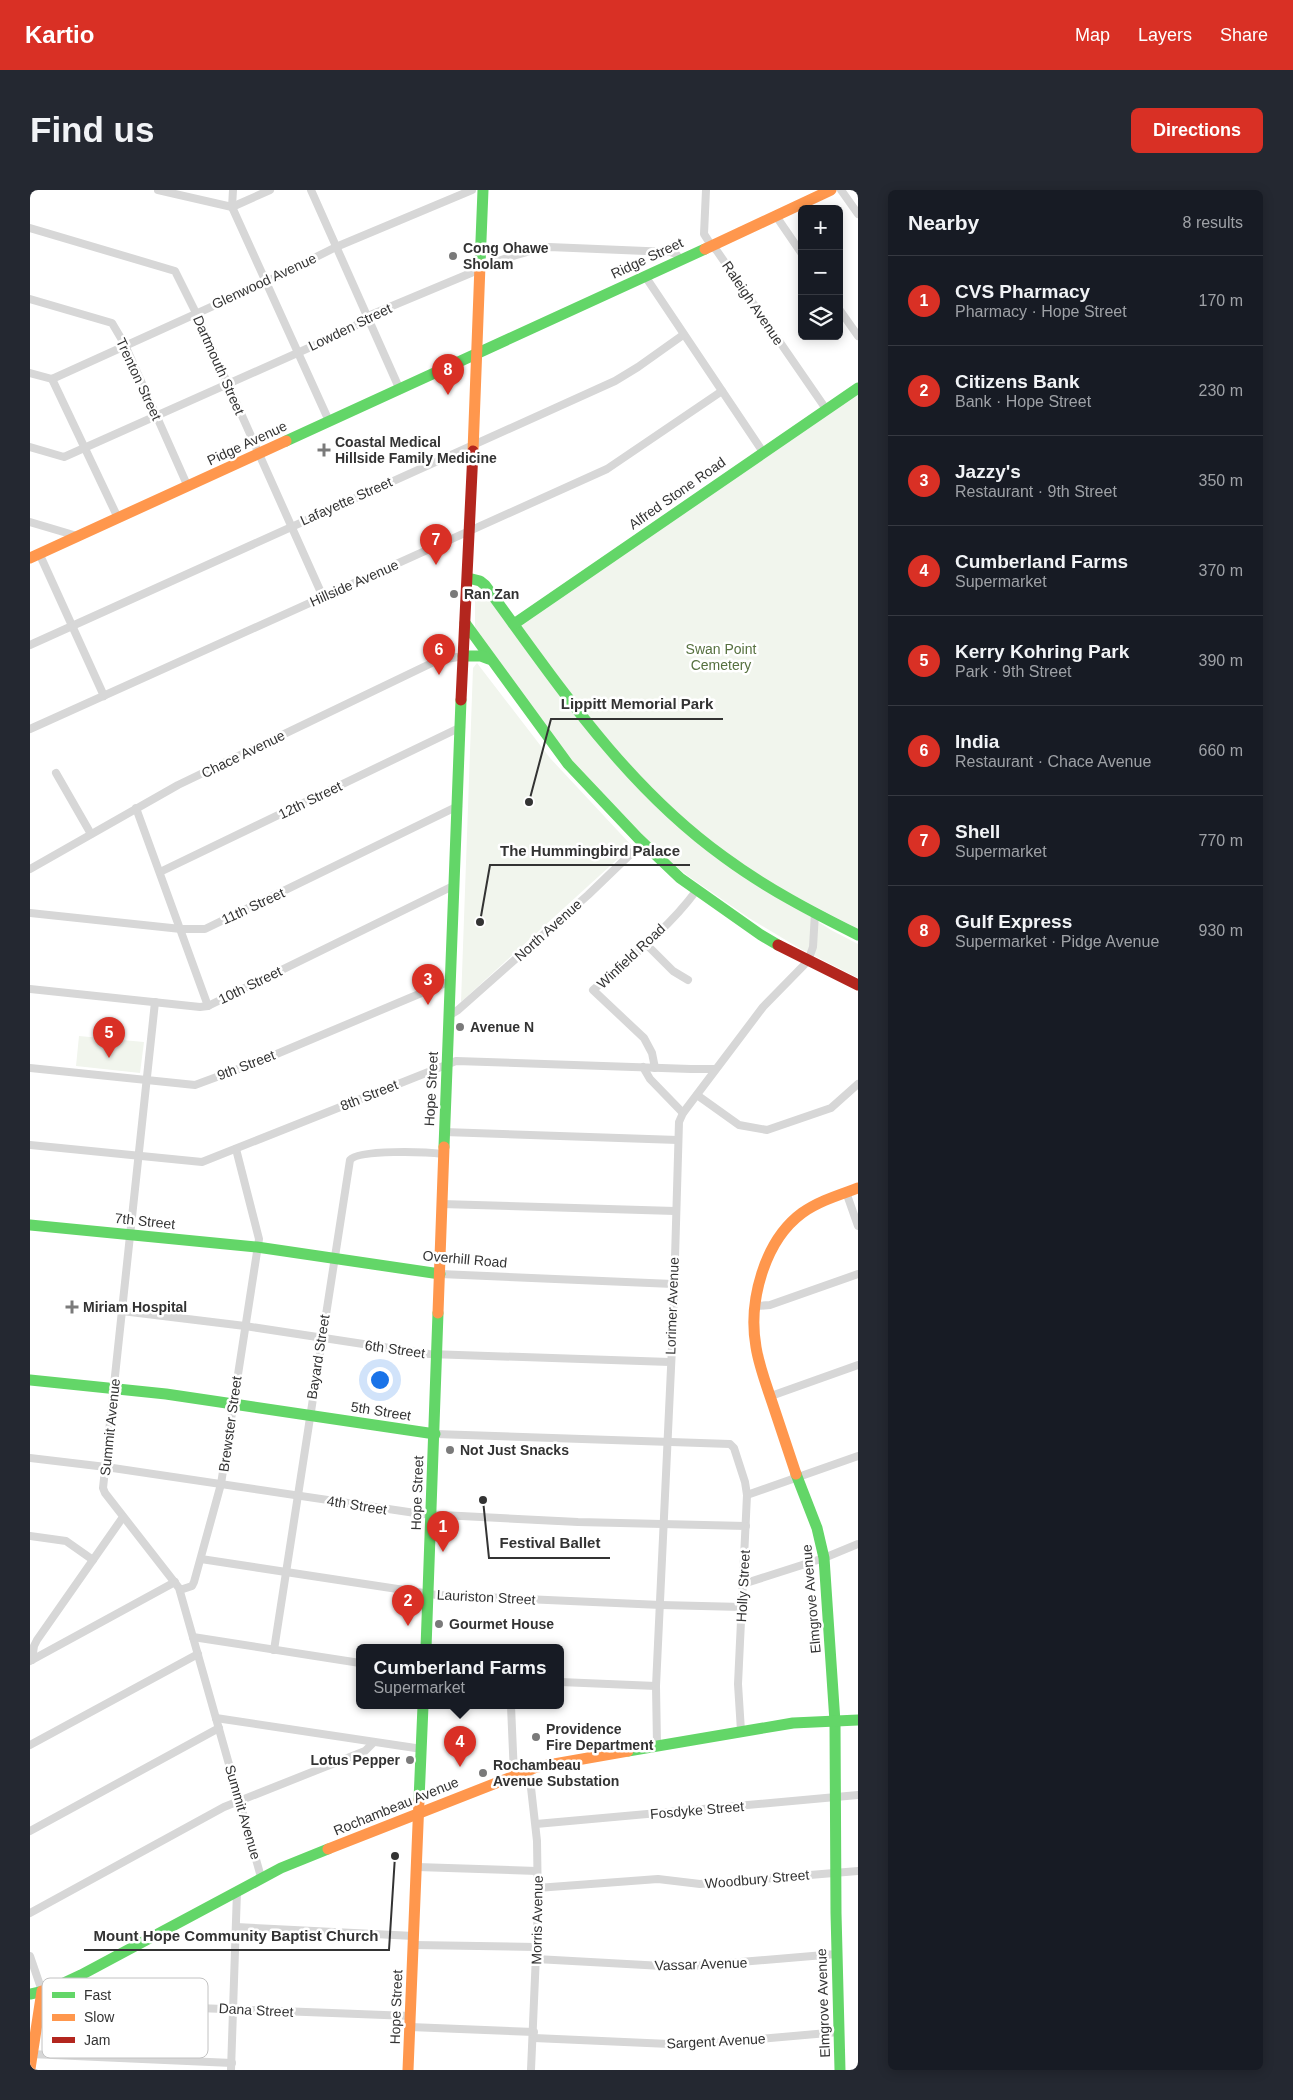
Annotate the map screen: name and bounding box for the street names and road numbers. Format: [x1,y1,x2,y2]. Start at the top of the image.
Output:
street label: Ridge Street [608,234,686,282]
street label: Glenwood Avenue [209,250,319,312]
street label: Raleigh Avenue [719,258,787,348]
street label: Lowden Street [306,300,394,354]
street label: Dartmouth Street [190,313,248,417]
street label: Trenton Street [113,335,165,423]
street label: Pidge Avenue [205,417,290,468]
street label: Alfred Stone Road [626,454,728,532]
street label: Lafayette Street [298,474,395,528]
street label: Hillside Avenue [307,556,401,610]
street label: Chace Avenue [199,727,288,781]
street label: 12th Street [276,778,344,822]
street label: 11th Street [219,884,287,928]
street label: North Avenue [511,896,585,964]
street label: Winfield Road [594,920,668,992]
street label: 10th Street [216,963,284,1007]
street label: 9th Street [215,1047,277,1083]
street label: Hope Street [421,1051,441,1127]
street label: 8th Street [338,1076,400,1114]
street label: 7th Street [114,1210,176,1232]
street label: Overhill Road [422,1247,508,1271]
street label: Lorimer Avenue [662,1257,682,1355]
street label: Bayard Street [303,1313,333,1401]
street label: 6th Street [364,1337,426,1361]
street label: Brewster Street [215,1375,245,1473]
street label: Summit Avenue [97,1377,123,1476]
street label: 5th Street [350,1398,412,1424]
street label: Hope Street [408,1455,426,1531]
street label: 4th Street [326,1492,388,1518]
street label: Elmgrove Avenue [798,1544,824,1654]
street label: Holly Street [733,1549,753,1623]
street label: Lauriston Street [436,1586,536,1608]
street label: Summit Avenue [222,1763,264,1861]
street label: Rochambeau Avenue [331,1773,461,1838]
street label: Fosdyke Street [649,1798,745,1822]
street label: Woodbury Street [704,1866,810,1892]
street label: Morris Avenue [528,1875,546,1965]
street label: Elmgrove Avenue [813,1948,833,2058]
street label: Vassar Avenue [654,1954,748,1974]
street label: Hope Street [387,1969,405,2045]
street label: Dana Street [218,2000,294,2020]
street label: Sargent Avenue [666,2030,766,2052]

